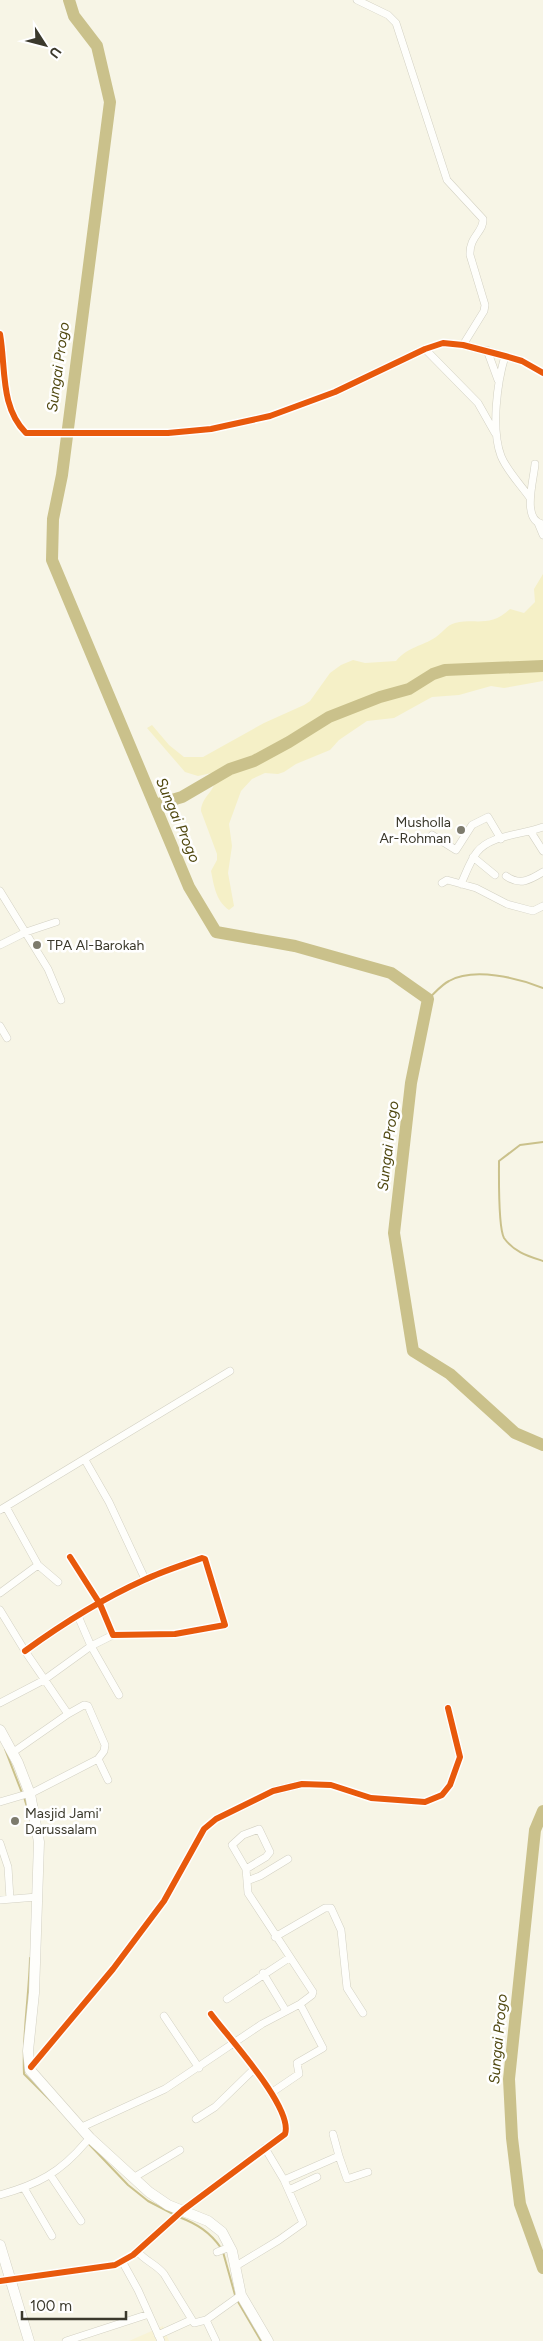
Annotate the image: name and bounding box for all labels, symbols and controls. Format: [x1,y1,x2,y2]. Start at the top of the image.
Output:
north arrow [20,20,70,70]
text: U [45,43,65,61]
water label: Sungai Progo [43,321,73,413]
water label: Sungai Progo [152,775,204,866]
place label: Musholla Ar-Rohman [379,814,451,847]
marker: Musholla Ar-Rohman [455,824,467,836]
place label: TPA Al-Barokah [47,937,144,954]
marker: TPA Al-Barokah [31,939,43,951]
water label: Sungai Progo [374,1100,402,1192]
place label: Masjid Jami' Darussalam [25,1805,102,1838]
marker: Masjid Jami' Darussalam [9,1815,21,1827]
water label: Sungai Progo [485,1993,511,2085]
scale bar [22,2288,126,2320]
text: 100 m [30,2297,72,2315]

